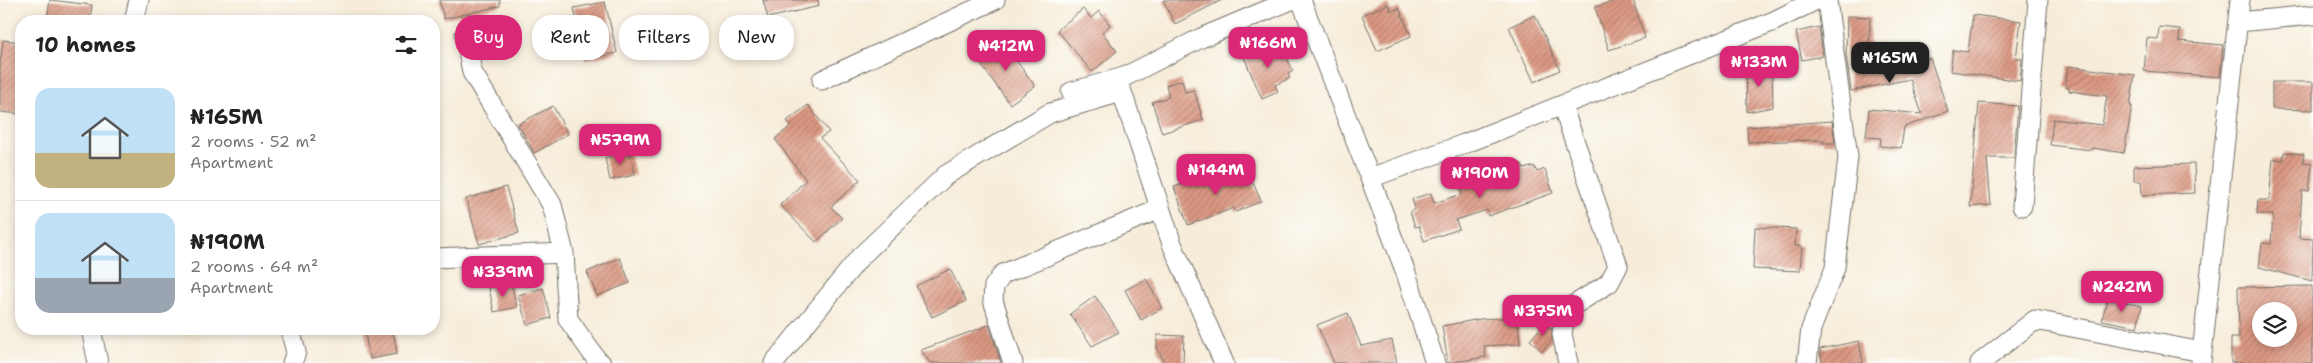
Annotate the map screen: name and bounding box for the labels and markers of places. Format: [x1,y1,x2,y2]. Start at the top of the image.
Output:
pin: ₦166M [1233,27,1303,69]
pin: ₦412M [971,30,1041,72]
pin: ₦165M [1855,42,1925,84]
pin: ₦133M [1724,46,1794,88]
pin: ₦579M [585,124,655,166]
pin: ₦144M [1181,154,1251,196]
pin: ₦190M [1445,156,1515,199]
pin: ₦339M [468,256,538,298]
pin: ₦242M [2087,270,2157,313]
pin: ₦375M [1508,294,1578,337]

